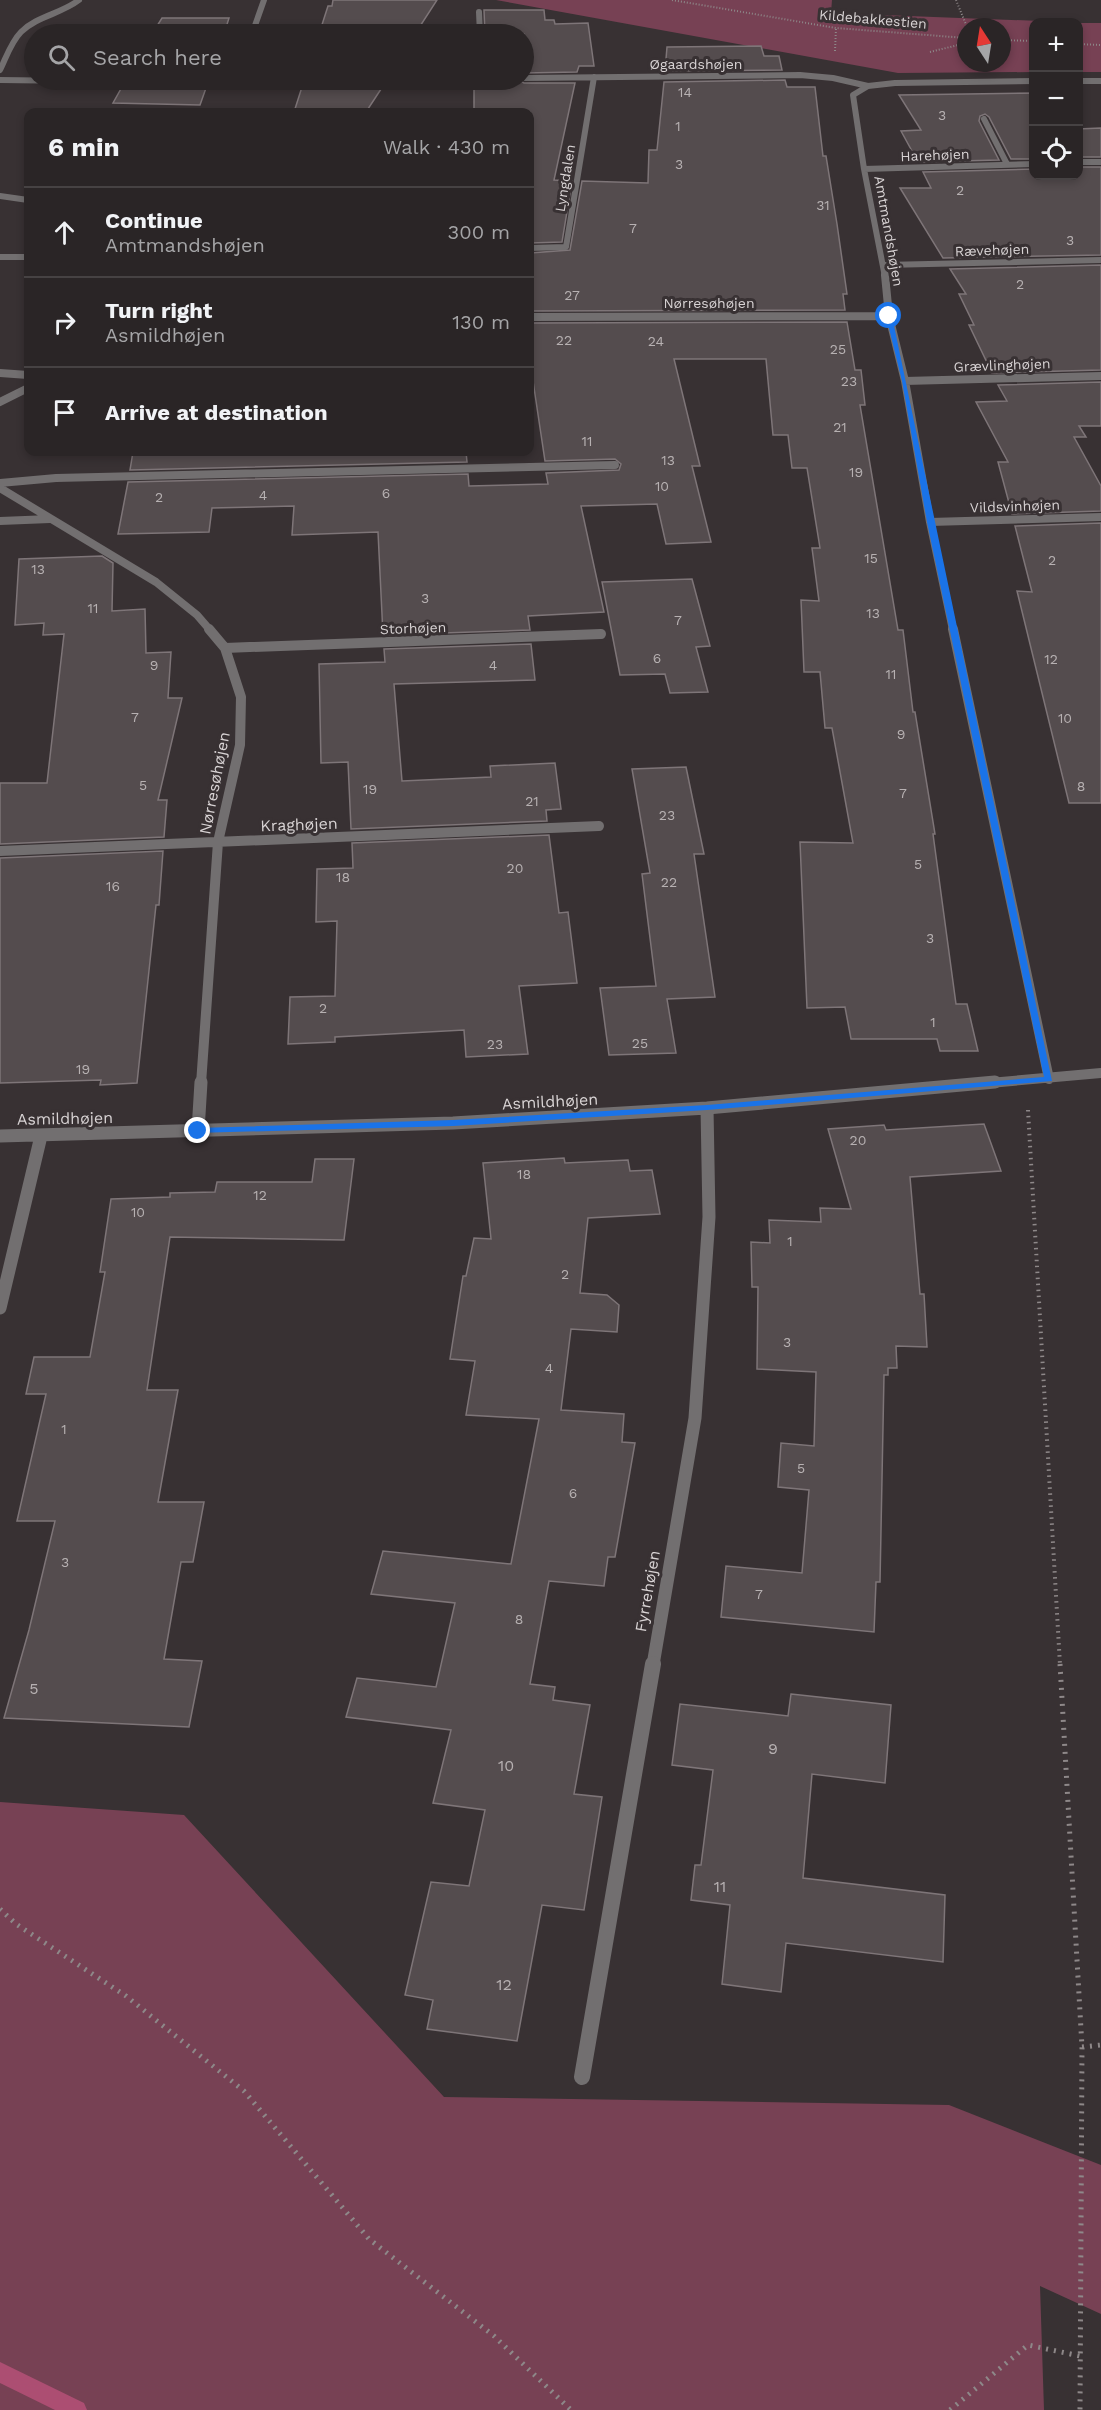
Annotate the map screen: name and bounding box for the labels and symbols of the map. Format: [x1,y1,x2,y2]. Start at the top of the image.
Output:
street label: Kildebakkestien [818,6,928,32]
north arrow [957,18,1011,72]
street label: Øgaardshøjen [650,56,742,72]
house number: 14 [678,84,692,100]
house number: 3 [938,107,946,123]
house number: 1 [675,118,681,134]
street label: Lyngdalen [552,143,578,213]
street label: Harehøjen [900,146,970,164]
house number: 3 [675,156,683,172]
street label: Amtmandshøjen [871,174,907,288]
house number: 2 [956,182,964,198]
house number: 31 [816,197,830,213]
house number: 7 [629,220,637,236]
house number: 3 [1066,232,1074,248]
street label: Rævehøjen [954,241,1030,259]
house number: 2 [1016,276,1024,292]
house number: 27 [564,287,580,303]
street label: Nørresøhøjen [663,295,755,311]
route start [875,302,901,328]
house number: 22 [556,332,572,348]
house number: 24 [648,333,664,349]
house number: 25 [830,341,846,357]
street label: Grævlinghøjen [953,355,1051,375]
house number: 23 [841,373,857,389]
house number: 21 [833,419,847,435]
house number: 11 [582,433,592,449]
house number: 13 [661,452,675,468]
house number: 19 [849,464,863,480]
house number: 10 [655,478,669,494]
house number: 6 [382,485,390,501]
house number: 4 [259,487,267,503]
house number: 2 [155,489,163,505]
street label: Vildsvinhøjen [970,496,1060,516]
house number: 15 [864,550,878,566]
house number: 2 [1048,552,1056,568]
house number: 13 [31,561,45,577]
house number: 3 [421,590,429,606]
house number: 11 [88,600,98,616]
house number: 13 [866,605,880,621]
house number: 7 [674,612,682,628]
street label: Storhøjen [379,619,447,637]
house number: 6 [653,650,661,666]
house number: 12 [1044,651,1058,667]
house number: 9 [150,657,158,673]
house number: 4 [489,657,497,673]
house number: 11 [886,666,896,682]
house number: 7 [131,709,139,725]
house number: 10 [1058,710,1072,726]
house number: 9 [897,726,905,742]
street label: Nørresøhøjen [195,730,234,836]
house number: 5 [139,777,147,793]
house number: 8 [1077,778,1085,794]
house number: 19 [363,781,377,797]
house number: 7 [899,785,907,801]
house number: 21 [525,793,539,809]
house number: 23 [659,807,675,823]
street label: Kraghøjen [260,814,338,835]
house number: 5 [914,856,922,872]
house number: 20 [507,860,523,876]
house number: 18 [336,869,350,885]
house number: 22 [661,874,677,890]
house number: 16 [106,878,120,894]
house number: 3 [926,930,934,946]
house number: 2 [319,1000,327,1016]
house number: 1 [930,1014,936,1030]
house number: 25 [632,1035,648,1051]
house number: 23 [487,1036,503,1052]
house number: 19 [76,1061,90,1077]
street label: Asmildhøjen [501,1089,599,1114]
street label: Asmildhøjen [17,1108,113,1129]
route end [184,1117,210,1143]
house number: 20 [850,1132,866,1148]
house number: 18 [517,1166,531,1182]
house number: 12 [253,1187,267,1203]
house number: 10 [131,1204,145,1220]
house number: 1 [787,1233,793,1249]
house number: 2 [561,1266,569,1282]
house number: 3 [783,1334,791,1350]
house number: 4 [545,1360,553,1376]
house number: 1 [61,1421,67,1437]
house number: 5 [797,1460,805,1476]
house number: 6 [569,1485,577,1501]
street label: Fyrrehøjen [631,1549,664,1633]
house number: 3 [61,1554,69,1570]
house number: 7 [755,1586,763,1602]
house number: 8 [515,1611,523,1627]
house number: 5 [29,1679,39,1698]
house number: 9 [768,1739,778,1758]
house number: 10 [498,1756,514,1775]
house number: 11 [714,1877,726,1896]
house number: 12 [496,1975,512,1994]

